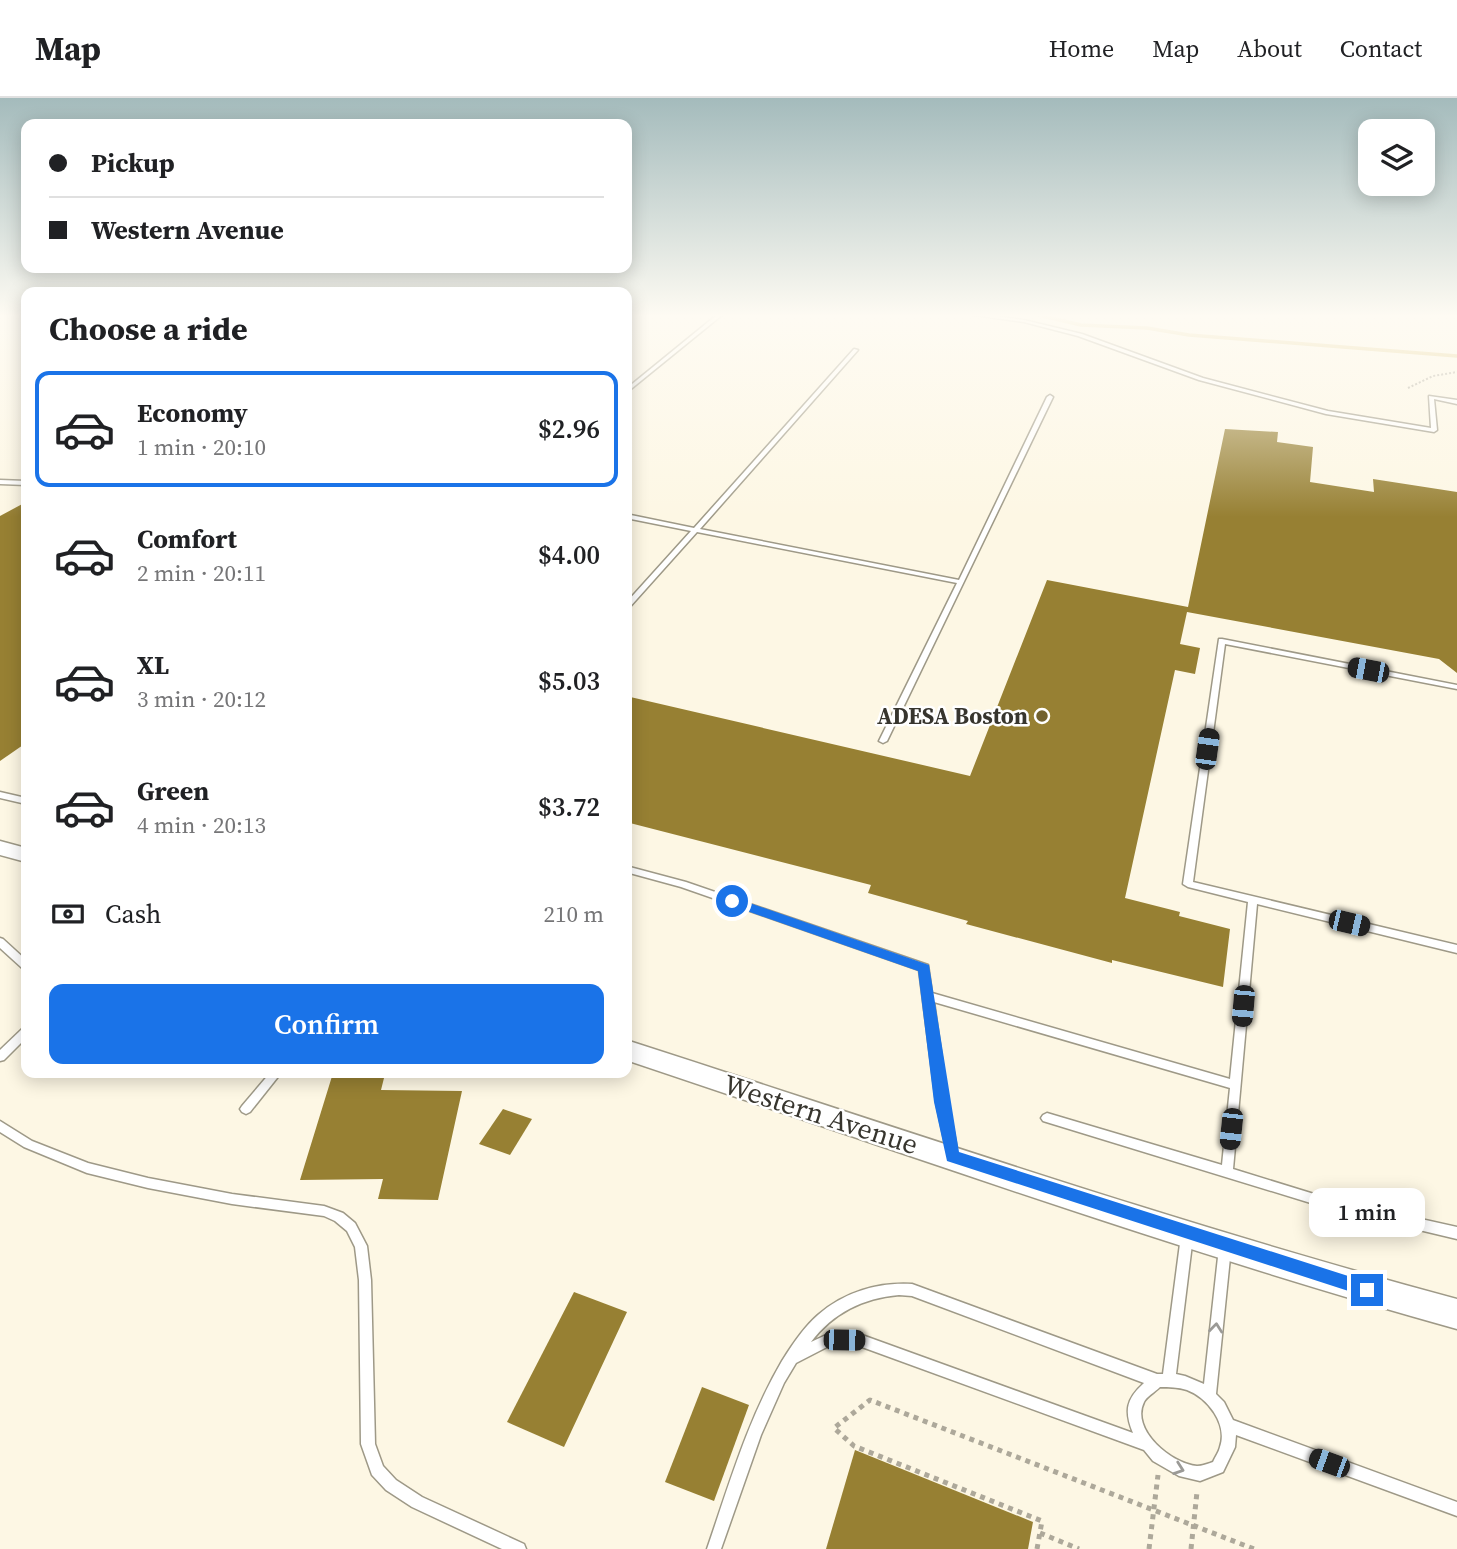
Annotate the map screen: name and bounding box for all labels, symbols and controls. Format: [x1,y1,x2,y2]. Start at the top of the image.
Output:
text: Map [35,26,101,71]
text: Home [1049,32,1114,65]
text: Map [1152,32,1199,65]
text: About [1237,32,1302,65]
text: Contact [1340,32,1422,65]
map controls [1358,119,1435,196]
button: layers [1358,119,1435,196]
text: Pickup [91,145,175,181]
text: Western Avenue [91,212,284,248]
text: Choose a ride [49,307,248,351]
text: Economy [137,395,248,431]
icon: car [53,398,116,461]
text: $2.96 [538,411,600,447]
text: 1 min · 20:10 [137,431,266,463]
text: Comfort [137,521,237,557]
icon: car [53,524,116,587]
text: $4.00 [538,537,600,573]
text: 2 min · 20:11 [137,557,266,589]
text: XL [137,647,169,683]
icon: car [53,650,116,713]
car [1346,656,1391,684]
text: $5.03 [538,663,600,699]
text: 3 min · 20:12 [137,683,266,715]
place label: ADESA Boston [877,700,1028,732]
marker: ADESA Boston [1034,708,1050,724]
car [1194,727,1221,771]
text: Green [137,773,209,809]
icon: car [53,776,116,839]
text: $3.72 [538,789,600,825]
text: 4 min · 20:13 [137,809,266,841]
route start [716,885,748,917]
icon: cash [49,895,87,933]
text: Cash [105,896,161,932]
text: 210 m [543,898,604,930]
car [1327,908,1372,938]
button: Confirm [49,984,604,1064]
car [1231,984,1256,1028]
street label: Western Avenue [719,1065,923,1163]
car [1219,1107,1244,1151]
callout: 1 min [1309,1188,1425,1238]
text: 1 min [1337,1196,1397,1228]
route end [1351,1274,1383,1306]
one-way arrow [1208,1323,1223,1334]
car [823,1329,866,1351]
car [1306,1446,1353,1480]
one-way arrow [1173,1461,1185,1475]

